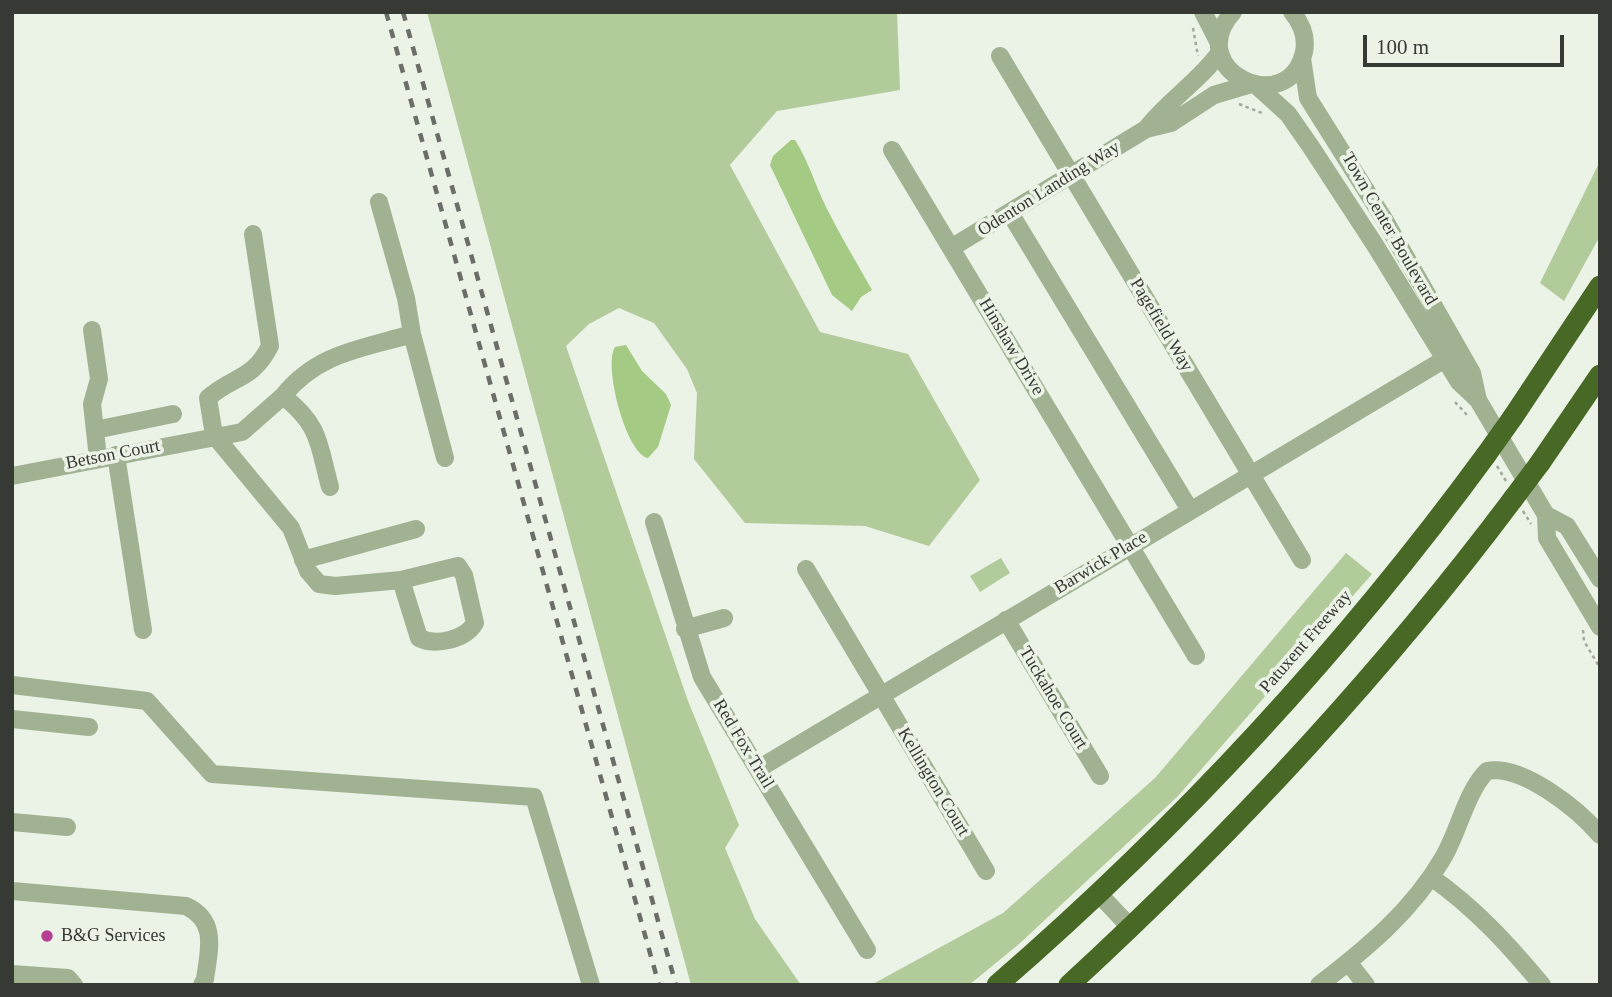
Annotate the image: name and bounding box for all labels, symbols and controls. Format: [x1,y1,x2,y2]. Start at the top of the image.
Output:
scale bar [1367,21,1568,65]
text: 100 m [1376,35,1429,59]
street label: Odenton Landing Way [974,137,1124,241]
street label: Town Center Boulevard [1336,149,1442,309]
street label: Pagefield Way [1125,274,1197,376]
street label: Hinshaw Drive [974,295,1048,399]
street label: Betson Court [64,435,162,475]
street label: Barwick Place [1051,527,1151,599]
street label: Patuxent Freeway [1255,586,1357,698]
street label: Tuckahoe Court [1014,643,1092,753]
street label: Red Fox Trail [708,695,778,793]
street label: Kellington Court [892,724,974,840]
place label: B&G Services [61,925,165,947]
marker: B&G Services [39,928,55,944]

